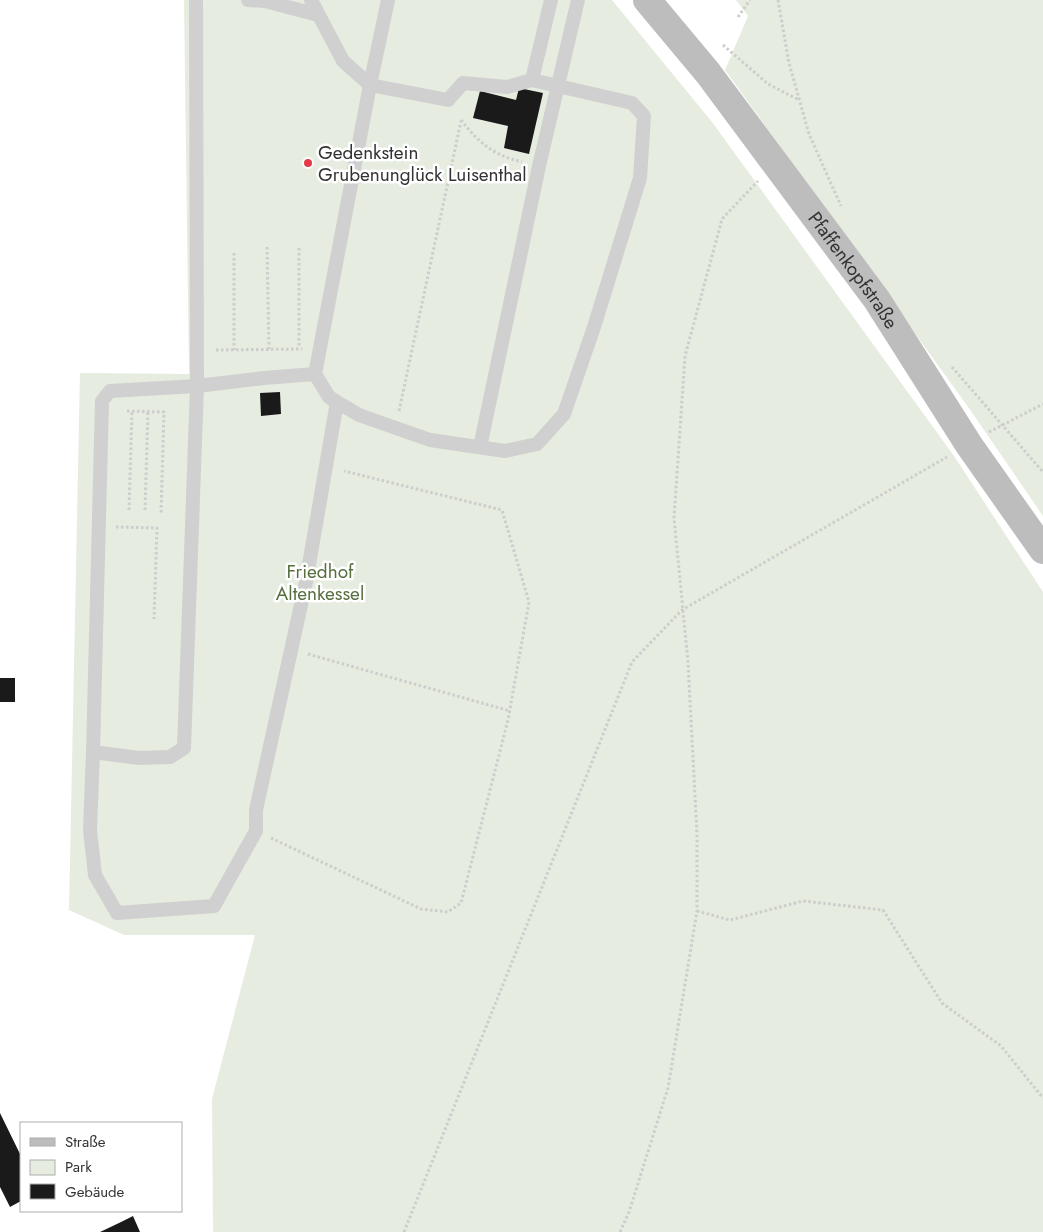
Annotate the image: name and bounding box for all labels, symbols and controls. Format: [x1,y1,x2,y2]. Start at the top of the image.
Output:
place label: Gedenkstein Grubenunglück Luisenthal [318,139,527,188]
marker: Gedenkstein Grubenunglück Luisenthal [302,157,314,169]
street label: Pfaffenkopfstraße [802,206,905,334]
park label: Friedhof Altenkessel [276,558,364,607]
legend [20,1122,182,1212]
text: Straße [65,1131,106,1153]
text: Park [65,1156,92,1178]
text: Gebäude [65,1181,125,1203]

